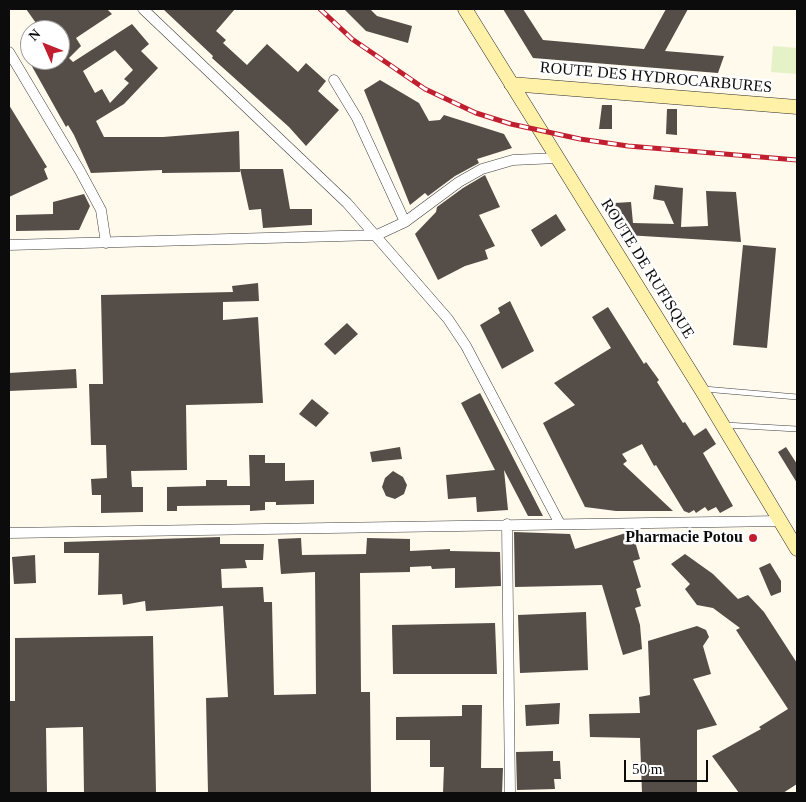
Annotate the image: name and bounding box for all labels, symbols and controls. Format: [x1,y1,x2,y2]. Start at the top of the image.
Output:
north arrow [20,20,70,70]
text: N [26,26,43,44]
street label: ROUTE DES HYDROCARBURES [539,58,773,98]
street label: ROUTE DE RUFISQUE [596,196,698,342]
place label: Pharmacie Potou [625,528,743,548]
marker: Pharmacie Potou [747,532,759,544]
scale bar [626,750,710,782]
text: 50 m [632,761,662,777]

